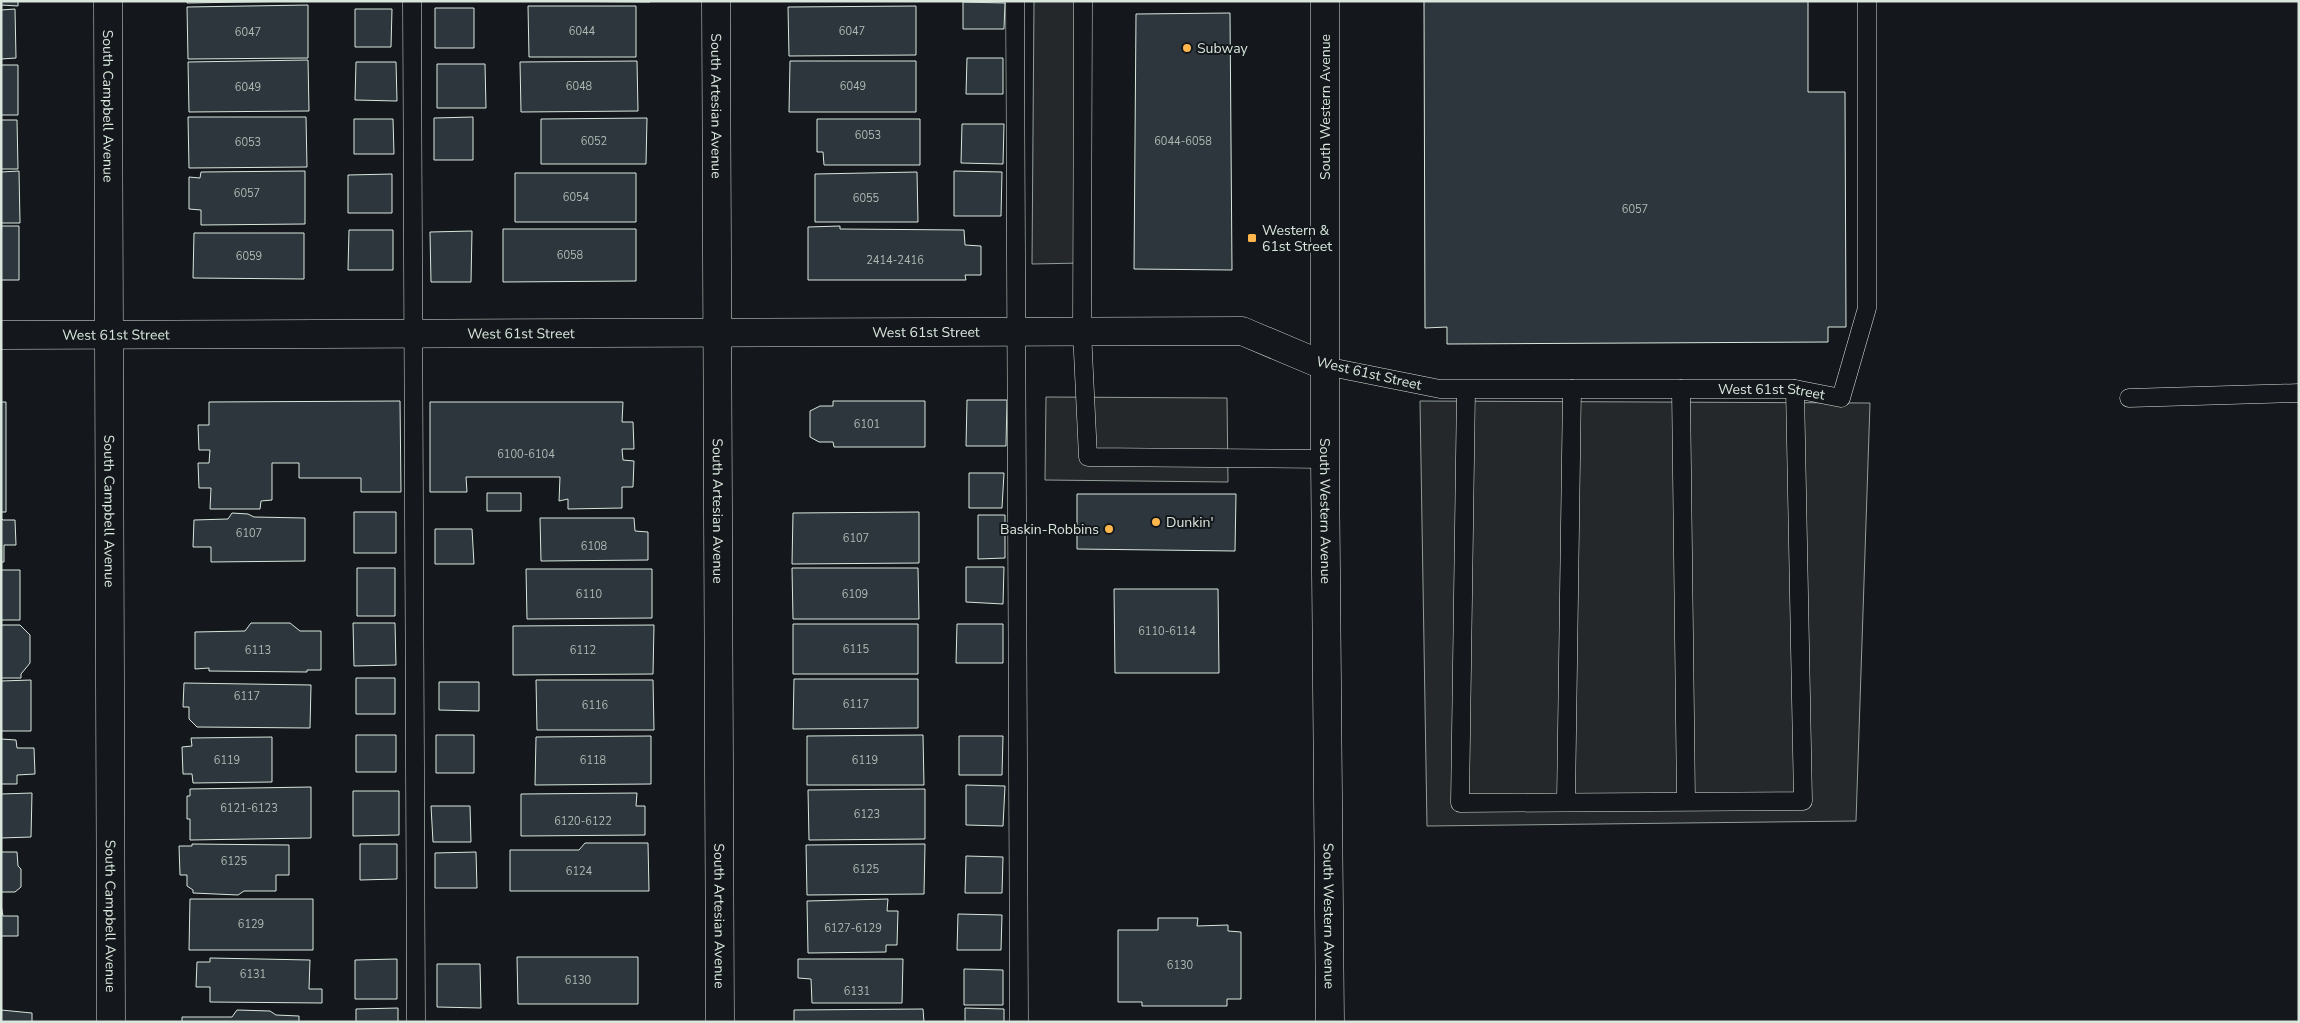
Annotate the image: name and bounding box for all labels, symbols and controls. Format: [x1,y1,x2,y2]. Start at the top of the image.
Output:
house number: 6044 [569,24,596,39]
house number: 6047 [839,24,865,39]
house number: 6047 [235,25,261,40]
street label: South Campbell Avenue [98,30,118,182]
street label: South Artesian Avenue [706,33,726,179]
street label: South Western Avenue [1316,34,1335,180]
place label: Subway [1197,39,1249,58]
marker: Subway [1181,42,1193,54]
house number: 6048 [566,79,593,94]
house number: 6049 [840,79,866,94]
house number: 6049 [235,80,261,95]
house number: 6053 [855,128,881,143]
house number: 6052 [581,134,607,149]
house number: 6044-6058 [1154,134,1212,149]
house number: 6053 [235,135,261,150]
house number: 6057 [234,186,260,201]
house number: 6054 [563,190,590,205]
house number: 6055 [853,191,880,206]
house number: 6057 [1622,202,1648,217]
place label: Western & 61st Street [1262,221,1332,256]
marker: Western & 61st Street [1246,232,1258,244]
house number: 6058 [557,248,584,263]
house number: 6059 [236,249,262,264]
house number: 2414-2416 [866,253,924,268]
street label: West 61st Street [872,323,980,342]
street label: West 61st Street [467,324,575,343]
street label: West 61st Street [62,325,170,345]
street label: West 61st Street [1314,352,1423,395]
street label: West 61st Street [1718,380,1827,405]
house number: 6101 [854,417,880,432]
street label: South Campbell Avenue [99,435,119,587]
street label: South Artesian Avenue [708,438,727,584]
street label: South Western Avenue [1315,438,1335,584]
house number: 6100-6104 [497,447,555,462]
place label: Dunkin' [1166,513,1214,532]
marker: Dunkin' [1150,516,1162,528]
place label: Baskin-Robbins [1000,520,1099,539]
marker: Baskin-Robbins [1103,523,1115,535]
house number: 6107 [236,526,262,541]
house number: 6107 [843,531,869,546]
house number: 6108 [581,539,608,554]
house number: 6110 [576,587,603,602]
house number: 6109 [842,587,868,602]
house number: 6110-6114 [1138,624,1196,639]
house number: 6115 [843,642,870,657]
house number: 6113 [245,643,271,658]
house number: 6112 [570,643,596,658]
house number: 6117 [234,689,260,704]
house number: 6117 [843,697,869,712]
house number: 6116 [582,698,609,713]
house number: 6119 [214,753,240,768]
house number: 6118 [580,753,607,768]
house number: 6119 [852,753,878,768]
house number: 6121-6123 [220,801,278,816]
house number: 6123 [854,807,880,822]
house number: 6120-6122 [554,814,612,829]
street label: South Campbell Avenue [100,840,120,992]
street label: South Artesian Avenue [709,843,729,989]
street label: South Western Avenue [1318,843,1339,989]
house number: 6125 [221,854,248,869]
house number: 6125 [853,862,880,877]
house number: 6124 [566,864,593,879]
house number: 6129 [238,917,264,932]
house number: 6127-6129 [824,921,882,936]
house number: 6130 [1167,958,1194,973]
house number: 6131 [240,967,266,982]
house number: 6130 [565,973,592,988]
house number: 6131 [844,984,870,999]

